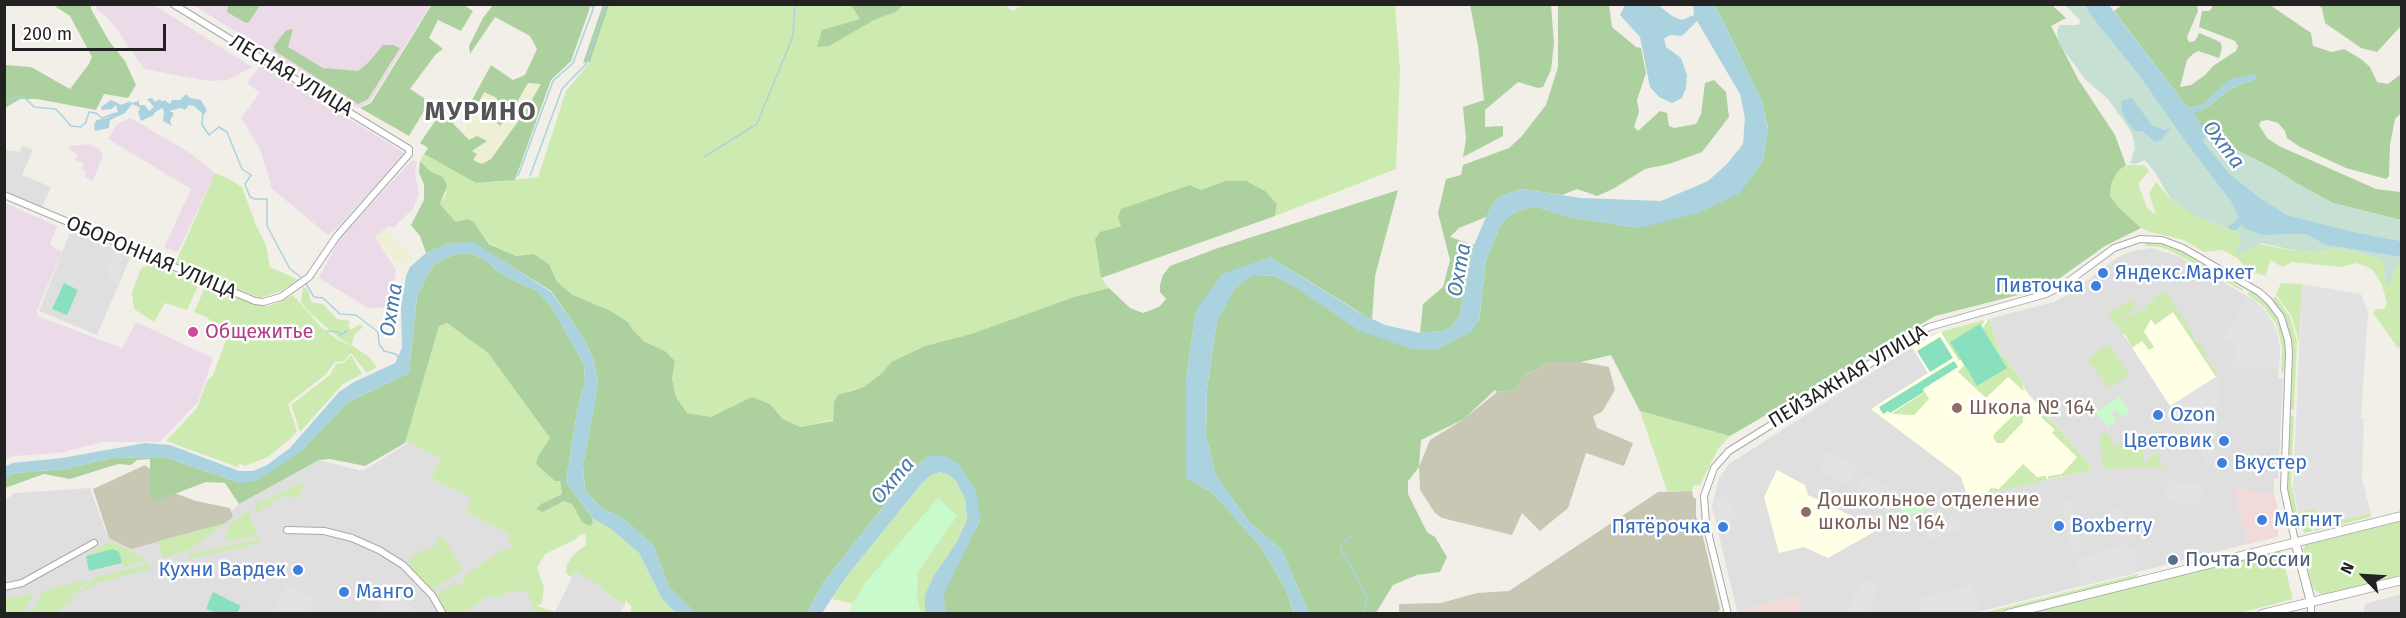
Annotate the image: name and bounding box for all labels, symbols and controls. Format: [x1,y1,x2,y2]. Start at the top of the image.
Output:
scale bar [15,12,170,50]
text: 200 m [23,23,72,45]
street label: ЛЕСНАЯ УЛИЦА [225,30,357,122]
district label: МУРИНО [425,97,537,129]
water label: Охта [2197,116,2249,174]
street label: ОБОРОННАЯ УЛИЦА [62,211,240,305]
water label: Охта [1443,241,1477,299]
place label: Яндекс.Маркет [2115,261,2254,285]
marker: Яндекс.Маркет [2096,266,2110,280]
place label: Пивточка [1995,274,2084,298]
marker: Пивточка [2089,279,2103,293]
water label: Охта [375,281,409,339]
place label: Общежитье [205,320,313,344]
street label: ПЕЙЗАЖНАЯ УЛИЦА [1764,320,1932,434]
marker: Общежитье [186,325,200,339]
place label: Школа № 164 [1969,396,2095,420]
marker: Школа № 164 [1950,401,1964,415]
place label: Ozon [2170,403,2216,427]
marker: Ozon [2151,408,2165,422]
place label: Цветовик [2123,429,2212,453]
marker: Цветовик [2217,434,2231,448]
place label: Вкустер [2234,451,2307,475]
water label: Охта [866,452,920,510]
marker: Вкустер [2215,456,2229,470]
place label: Дошкольное отделение школы № 164 [1818,488,2039,535]
marker: Дошкольное отделение школы № 164 [1799,505,1813,519]
place label: Магнит [2274,508,2342,532]
marker: Магнит [2255,513,2269,527]
place label: Boxberry [2071,514,2152,538]
place label: Пятёрочка [1612,515,1711,539]
marker: Boxberry [2052,519,2066,533]
marker: Пятёрочка [1716,520,1730,534]
north arrow [2334,546,2394,606]
place label: Почта России [2185,548,2311,572]
marker: Почта России [2166,553,2180,567]
place label: Кухни Вардек [159,558,286,582]
text: N [2336,559,2358,577]
marker: Кухни Вардек [291,563,305,577]
place label: Манго [356,580,414,604]
marker: Манго [337,585,351,599]

